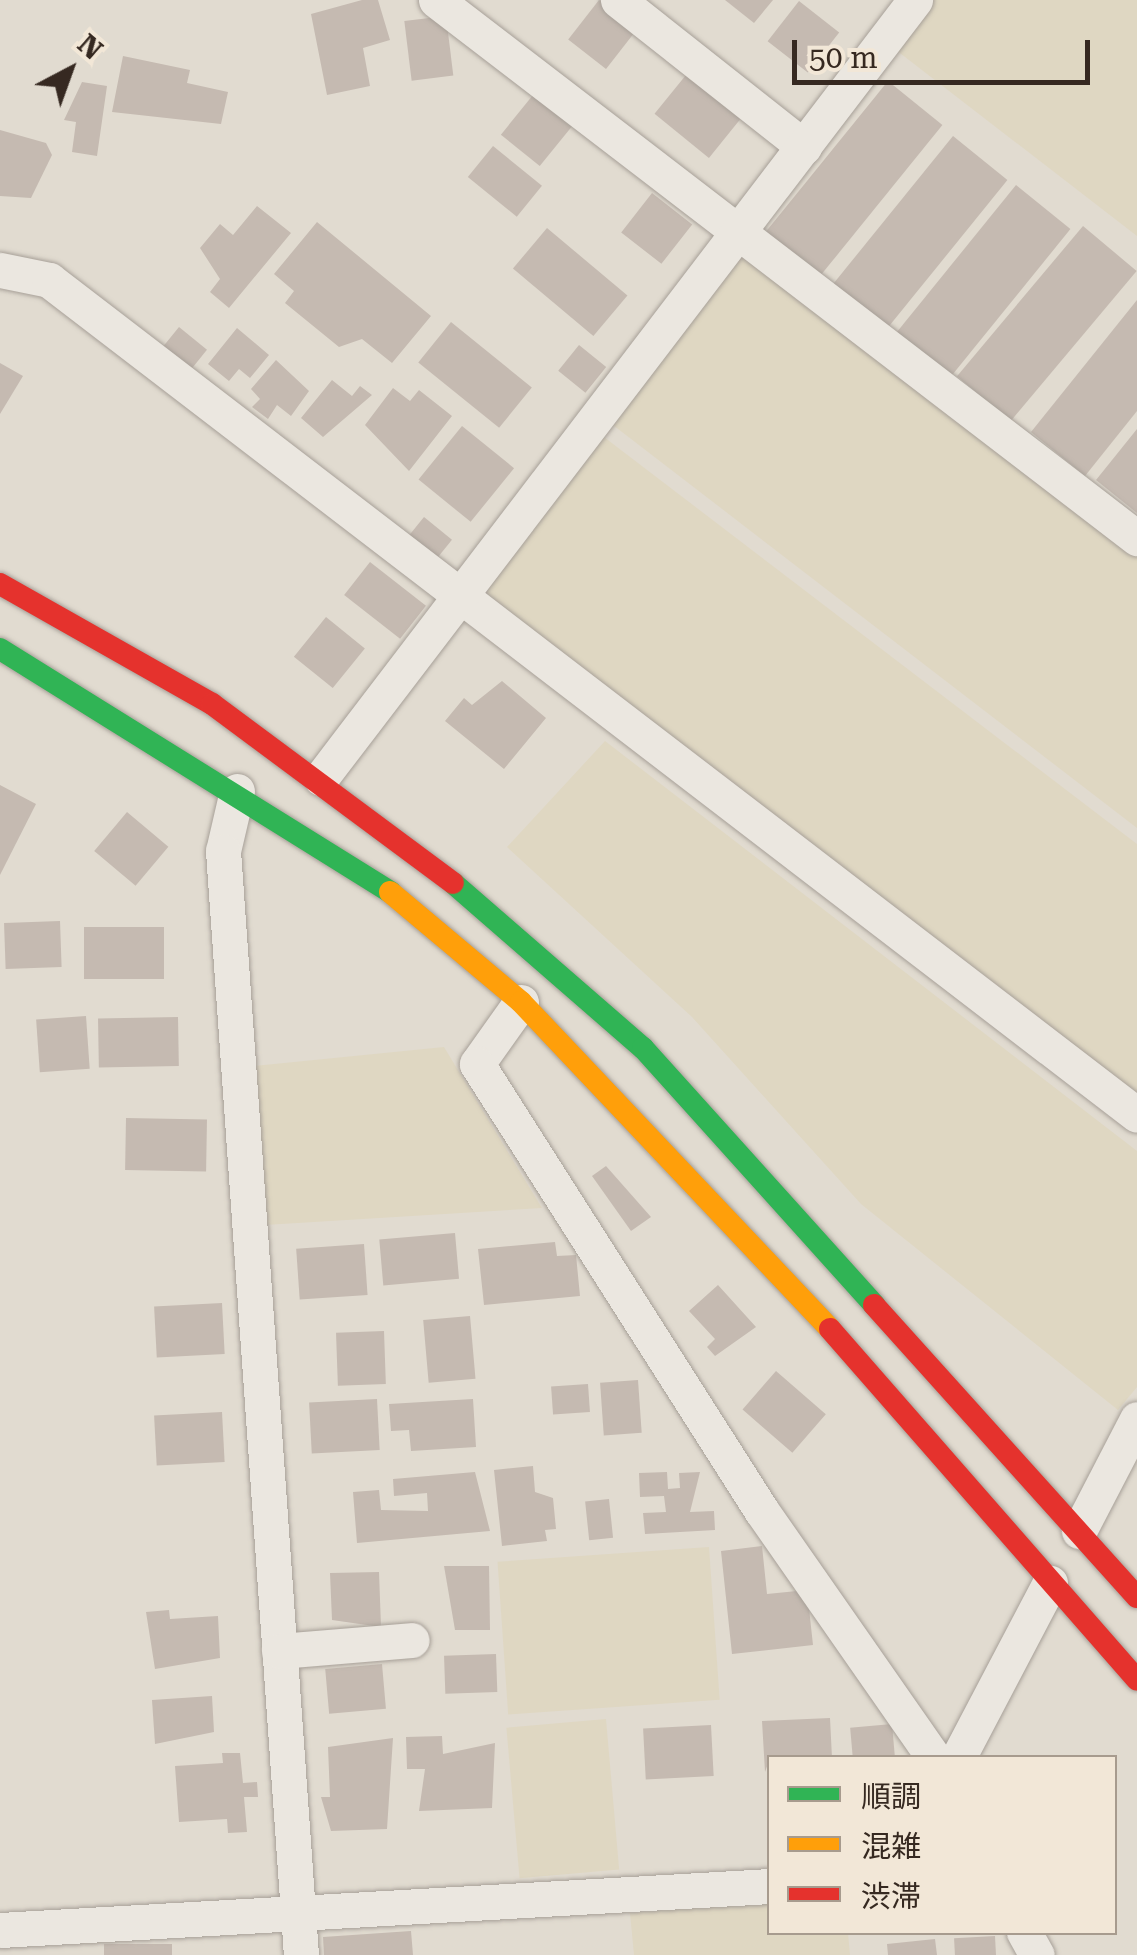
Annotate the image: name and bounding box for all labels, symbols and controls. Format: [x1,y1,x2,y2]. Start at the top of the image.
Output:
north arrow [20,20,120,120]
scale bar [797,20,1094,82]
text: N [71,27,109,67]
text: 50 m [809,40,878,75]
legend [767,1755,1117,1935]
text: 順調 [861,1779,921,1814]
text: 混雑 [861,1829,921,1864]
text: 渋滞 [861,1879,921,1914]

